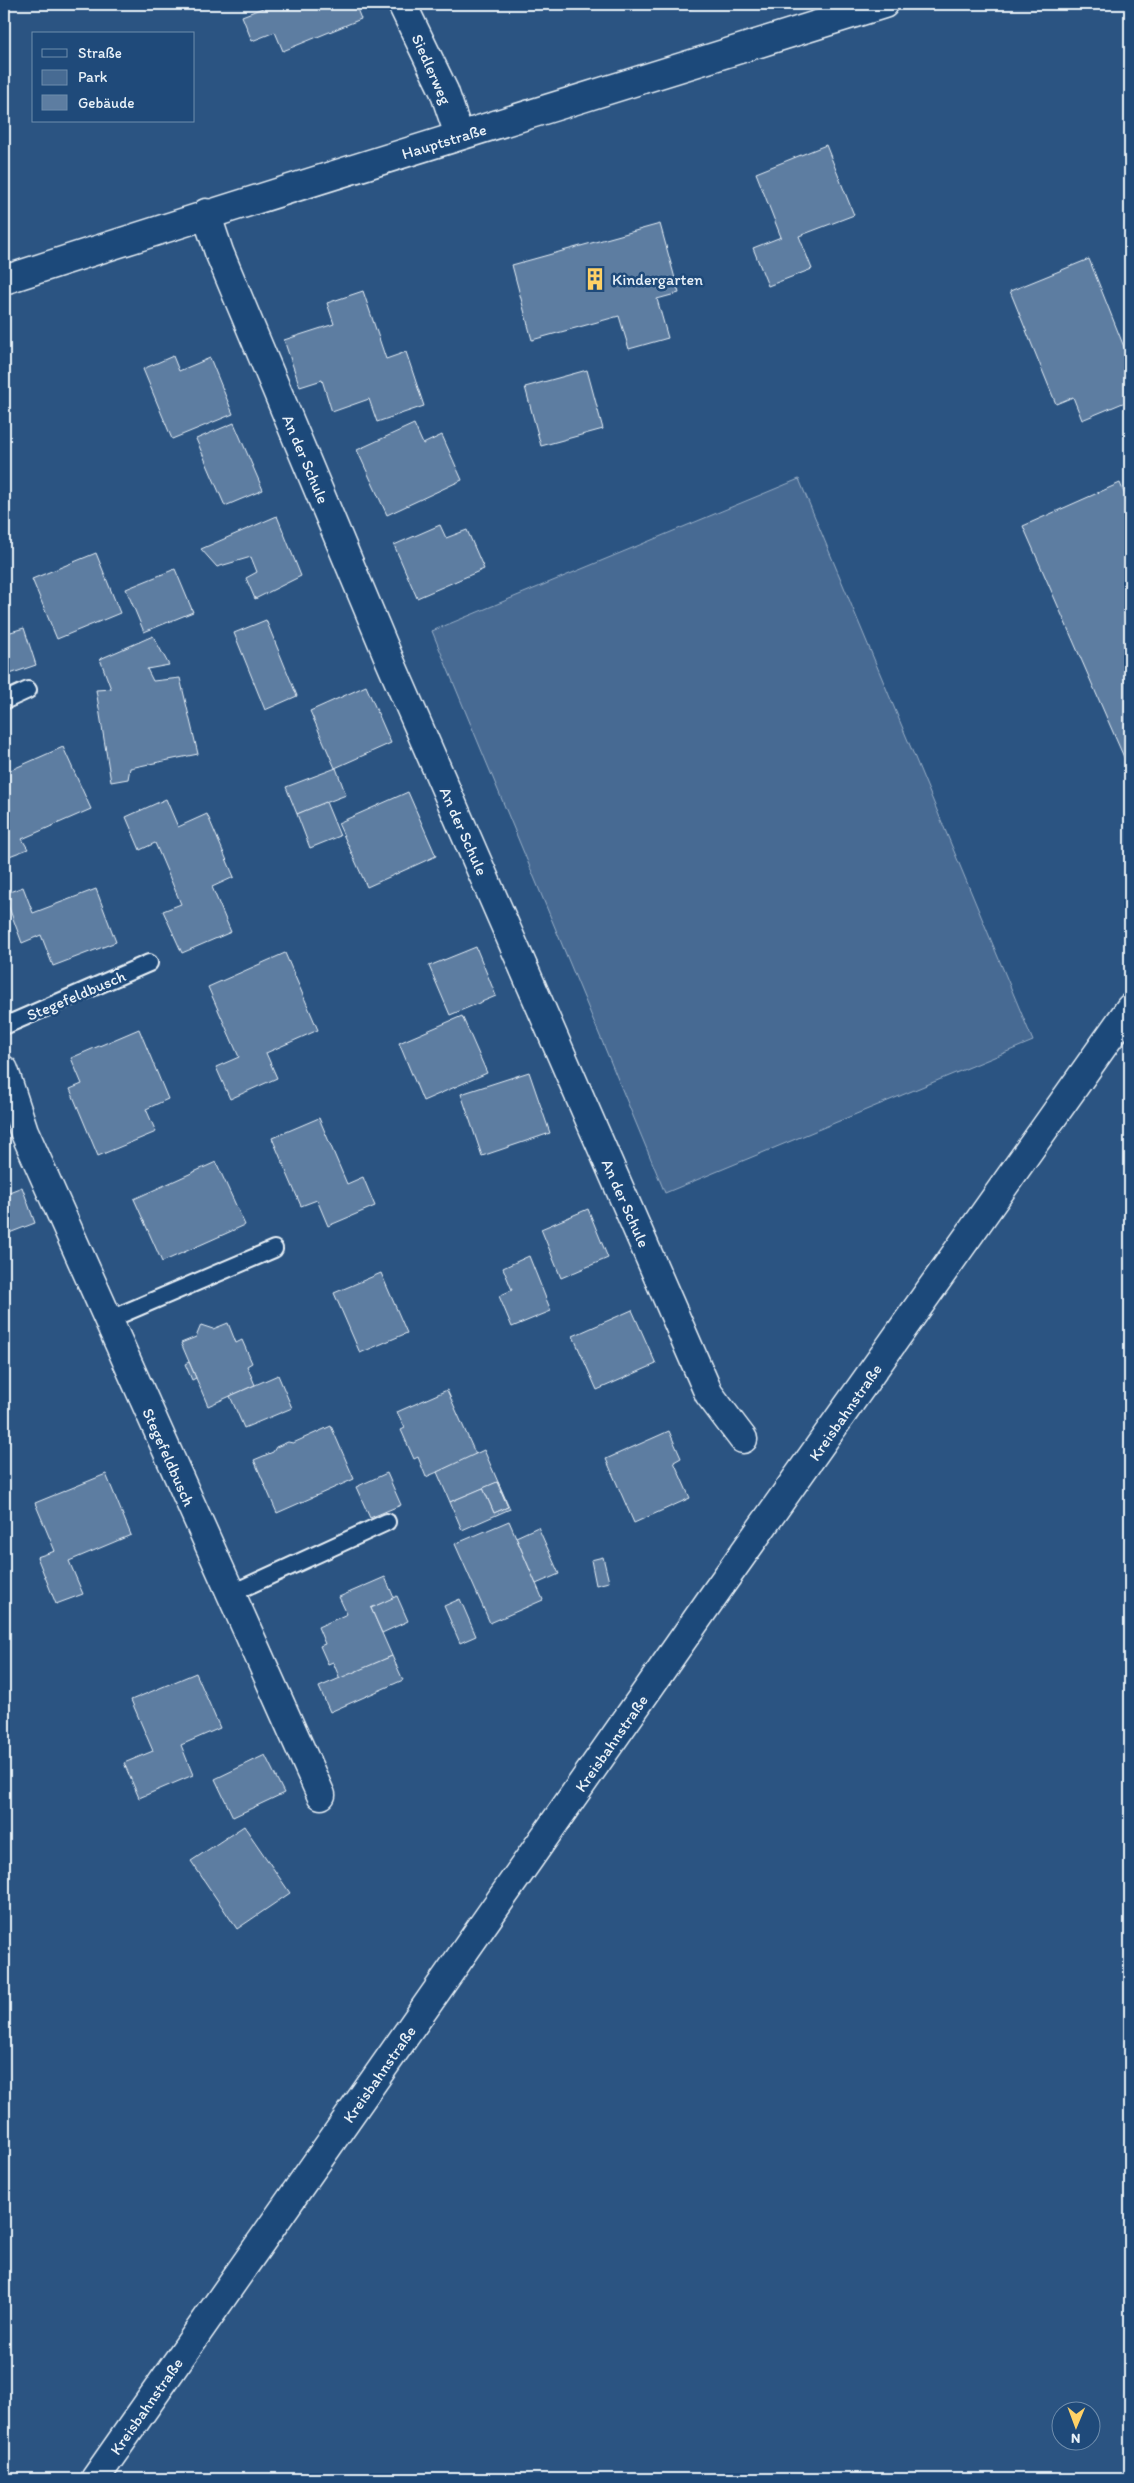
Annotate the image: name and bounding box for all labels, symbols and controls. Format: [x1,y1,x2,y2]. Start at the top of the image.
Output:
street label: Siedlerweg [408,31,456,108]
legend [32,32,195,122]
text: Straße [78,44,122,62]
text: Park [78,68,108,86]
text: Gebäude [78,94,135,112]
street label: Hauptstraße [399,120,489,163]
building icon: Kindergarten [582,266,608,292]
place label: Kindergarten [612,270,703,289]
street label: An der Schule [278,412,333,507]
street label: An der Schule [436,784,492,879]
street label: Stegefeldbusch [24,966,129,1025]
street label: An der Schule [598,1156,654,1251]
street label: Kreisbahnstraße [805,1360,886,1464]
street label: Stegefeldbusch [138,1405,199,1510]
street label: Kreisbahnstraße [571,1691,652,1795]
street label: Kreisbahnstraße [339,2022,420,2126]
street label: Kreisbahnstraße [106,2354,187,2458]
north arrow [1052,2400,1102,2450]
text: N [1071,2430,1081,2447]

